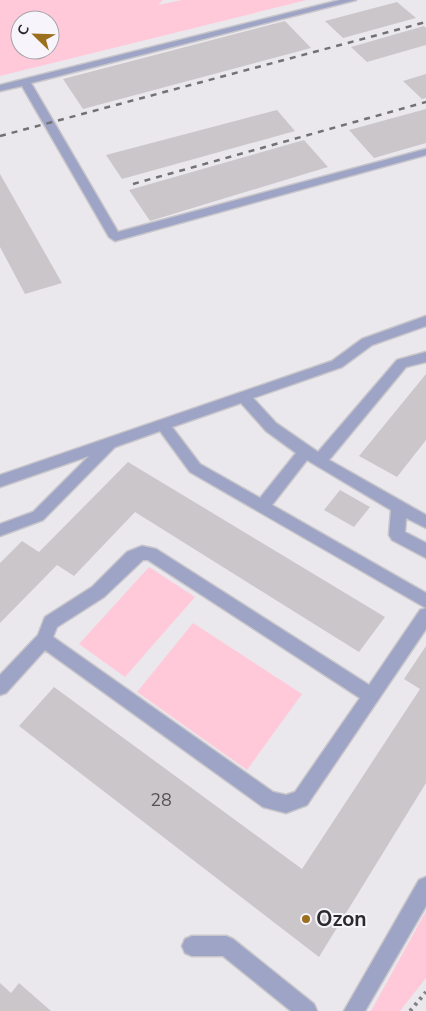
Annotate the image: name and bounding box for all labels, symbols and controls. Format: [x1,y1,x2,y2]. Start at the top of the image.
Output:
north arrow [10,10,60,60]
text: С [13,22,34,38]
house number: 28 [150,788,172,812]
place label: Ozon [316,905,367,933]
marker: Ozon [300,913,312,925]

